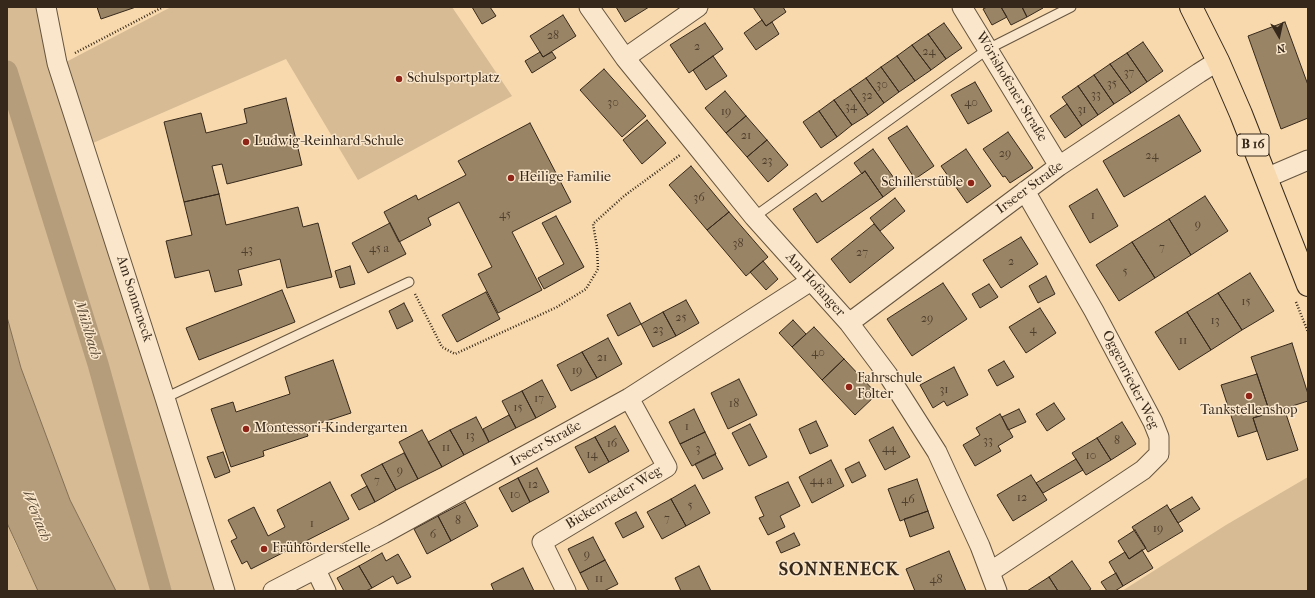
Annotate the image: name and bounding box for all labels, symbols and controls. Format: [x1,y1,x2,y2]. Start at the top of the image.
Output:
north arrow [1259,16,1299,56]
house number: 28 [547,29,559,43]
street label: Wörishofener Straße [972,29,1050,145]
house number: 2 [694,40,700,54]
text: N [1276,41,1286,55]
house number: 24 [922,45,936,59]
house number: 37 [1124,66,1134,80]
place label: Schulsportplatz [407,71,500,87]
marker: Schulsportplatz [394,74,404,84]
house number: 35 [1107,77,1117,91]
house number: 30 [876,78,888,92]
house number: 33 [1091,88,1101,102]
house number: 32 [861,89,873,103]
house number: 30 [607,96,619,110]
house number: 40 [964,96,978,110]
house number: 34 [845,100,857,114]
house number: 31 [1077,103,1087,117]
house number: 19 [721,105,731,119]
house number: 21 [741,129,751,143]
place label: Ludwig-Reinhard-Schule [254,134,404,150]
road number: B 16 [1237,134,1269,156]
marker: Ludwig-Reinhard-Schule [241,137,251,147]
house number: 29 [999,147,1011,161]
house number: 24 [1145,149,1159,163]
house number: 23 [761,154,773,168]
street label: Irseer Straße [993,158,1067,218]
place label: Heilige Familie [519,170,611,186]
marker: Heilige Familie [506,173,516,183]
place label: Schillerstüble [881,175,963,191]
marker: Schillerstüble [966,178,976,188]
house number: 36 [693,191,705,205]
house number: 45 [499,208,511,222]
house number: 1 [1091,209,1095,223]
house number: 9 [1195,218,1201,232]
house number: 38 [733,237,743,251]
house number: 7 [1159,241,1165,255]
house number: 45 a [369,242,389,256]
house number: 43 [241,243,253,257]
house number: 27 [856,246,868,260]
street label: Am Hofanger [782,249,848,321]
street label: Am Sonneneck [112,254,156,344]
house number: 2 [1008,255,1014,269]
house number: 5 [1122,265,1128,279]
house number: 15 [1241,295,1251,309]
water label: Mühlbach [70,298,104,362]
house number: 25 [675,311,687,325]
house number: 29 [921,312,933,326]
house number: 13 [1210,314,1220,328]
house number: 23 [652,323,664,337]
house number: 4 [1029,323,1037,337]
street label: Oggenrieder Weg [1098,328,1162,432]
house number: 11 [1179,334,1187,348]
house number: 40 [811,346,825,360]
house number: 21 [597,351,607,365]
house number: 19 [572,364,582,378]
place label: Fahrschule Folter [857,371,922,404]
marker: Fahrschule Folter [844,382,854,392]
house number: 31 [939,383,949,397]
marker: Tankstellenshop [1244,391,1254,401]
house number: 17 [534,392,544,406]
house number: 18 [729,397,739,411]
house number: 15 [513,401,523,415]
place label: Tankstellenshop [1200,403,1298,419]
street label: Irseer Straße [508,418,584,470]
house number: 1 [685,420,689,434]
place label: Montessori-Kindergarten [254,421,408,437]
marker: Montessori-Kindergarten [241,424,251,434]
house number: 13 [465,429,475,443]
house number: 33 [983,434,993,448]
house number: 8 [1114,434,1120,448]
house number: 16 [607,437,617,451]
house number: 11 [442,441,450,455]
house number: 3 [696,442,700,456]
house number: 44 [882,442,896,456]
house number: 14 [586,448,598,462]
house number: 10 [1086,449,1096,463]
street label: Bickenrieder Weg [563,463,665,533]
house number: 9 [397,464,403,478]
house number: 7 [374,474,380,488]
house number: 44 a [810,474,832,488]
house number: 12 [528,478,538,492]
water label: Wertach [18,488,54,544]
house number: 10 [510,488,520,502]
house number: 12 [1017,491,1027,505]
house number: 46 [901,493,915,507]
house number: 5 [687,499,693,513]
house number: 7 [664,512,670,526]
house number: 8 [455,514,461,528]
house number: 1 [310,517,314,531]
house number: 19 [1153,522,1163,536]
house number: 6 [430,528,436,542]
place label: Frühförderstelle [272,541,371,557]
marker: Frühförderstelle [259,544,269,554]
house number: 9 [584,548,590,562]
district label: SONNENECK [779,560,899,582]
house number: 11 [595,572,603,586]
house number: 48 [929,573,943,587]

